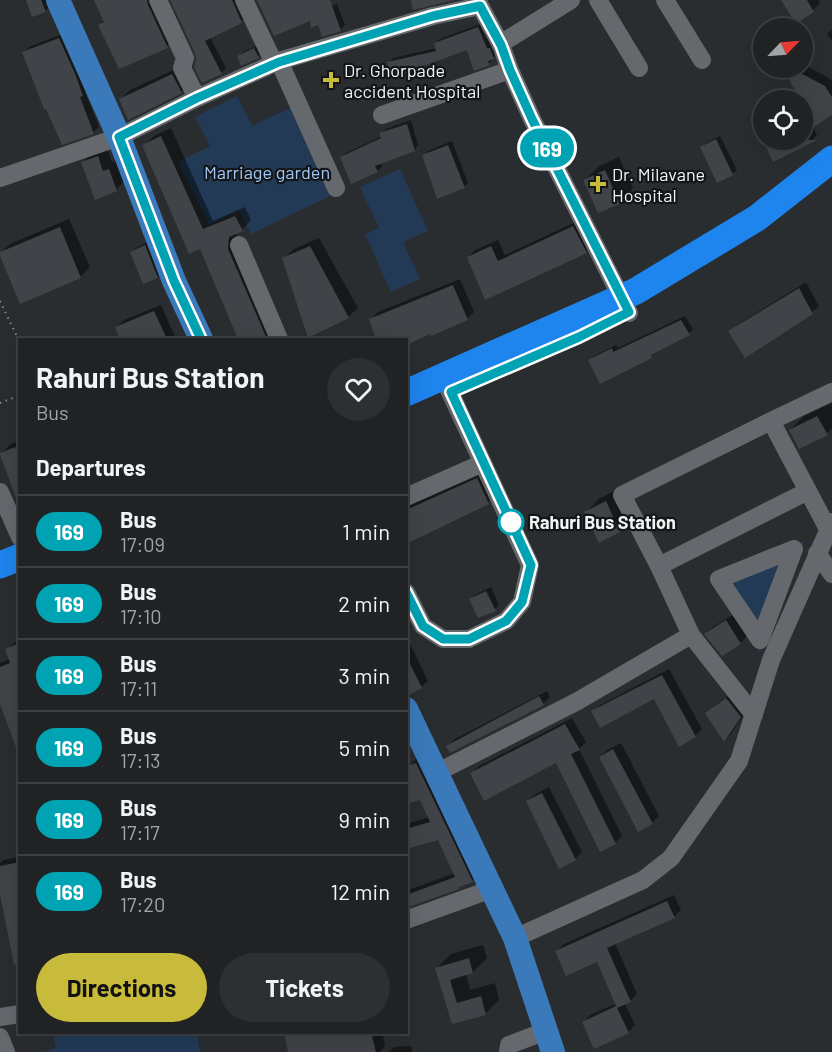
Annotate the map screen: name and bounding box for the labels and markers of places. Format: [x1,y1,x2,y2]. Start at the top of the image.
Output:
place label: Dr. Ghorpade accident Hospital [344,59,480,102]
marker: Dr. Ghorpade accident Hospital [322,71,340,89]
place label: Dr. Milavane Hospital [612,163,705,206]
marker: Dr. Milavane Hospital [589,175,607,193]
marker: Rahuri Bus Station [498,509,524,535]
place label: Rahuri Bus Station [529,511,676,533]

